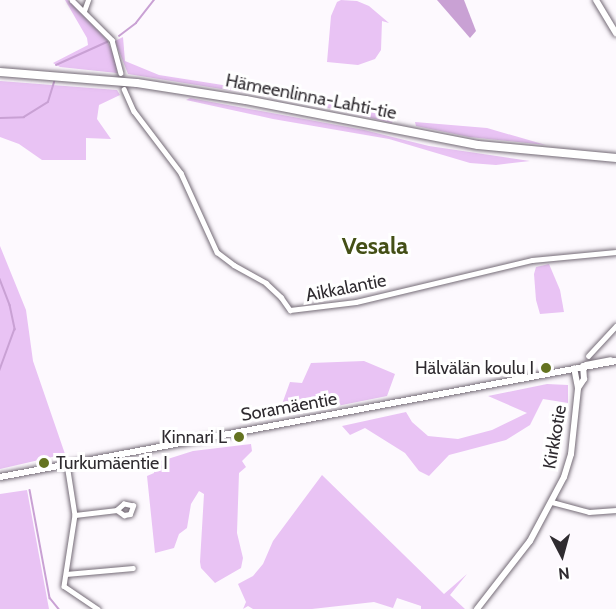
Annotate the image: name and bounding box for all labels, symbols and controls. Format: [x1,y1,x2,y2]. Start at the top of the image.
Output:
street label: Hämeenlinna-Lahti-tie [224,70,398,124]
district label: Vesala [342,232,408,260]
street label: Aikkalantie [304,270,388,306]
place label: Hälvälän koulu I [415,357,534,379]
marker: Hälvälän koulu I [539,361,553,375]
street label: Soramäentie [239,388,339,426]
street label: Kirkkotie [539,403,571,471]
place label: Kinnari L [161,426,227,448]
marker: Kinnari L [232,430,246,444]
place label: Turkumäentie I [56,452,168,474]
marker: Turkumäentie I [37,456,51,470]
north arrow [532,525,592,585]
text: N [557,563,571,583]

